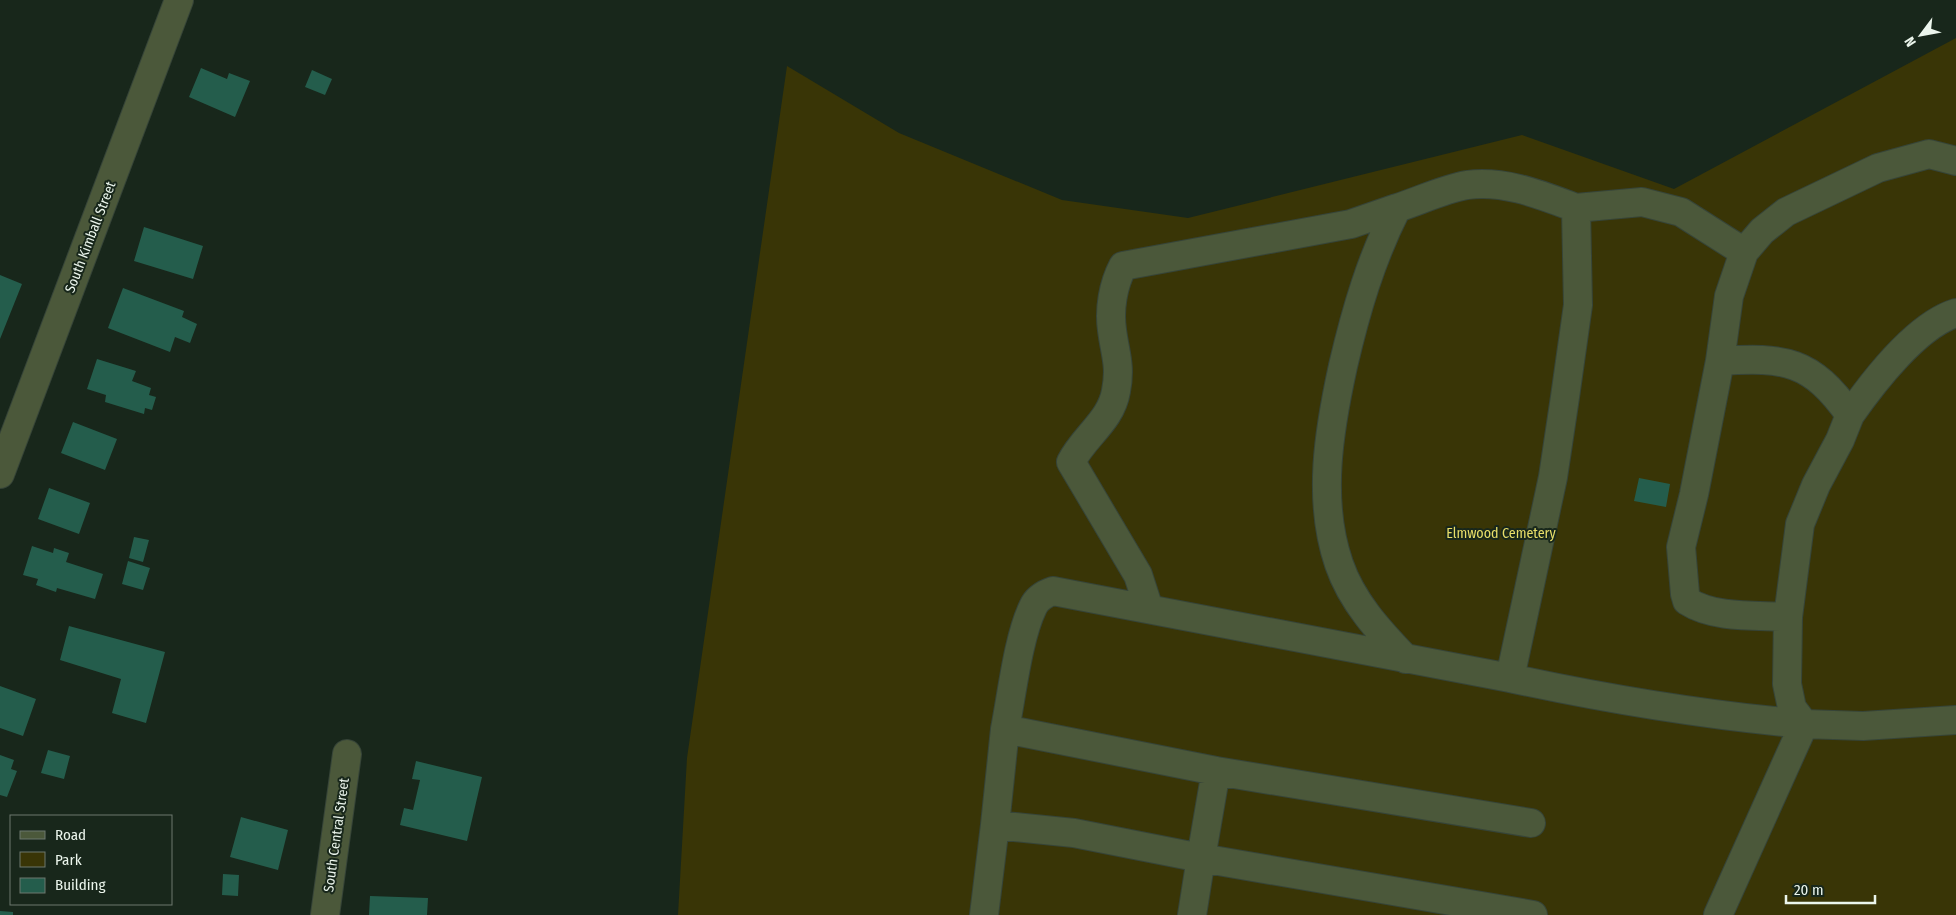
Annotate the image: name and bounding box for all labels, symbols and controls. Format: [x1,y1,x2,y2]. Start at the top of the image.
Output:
north arrow [1896,10,1946,60]
text: N [1901,34,1920,50]
street label: South Kimball Street [61,179,120,295]
park label: Elmwood Cemetery [1446,525,1556,542]
street label: South Central Street [320,776,353,893]
legend [10,815,172,905]
text: Road [55,826,86,844]
text: Park [55,851,82,869]
scale bar [1786,872,1875,904]
text: Building [55,876,106,894]
text: 20 m [1794,881,1824,899]

